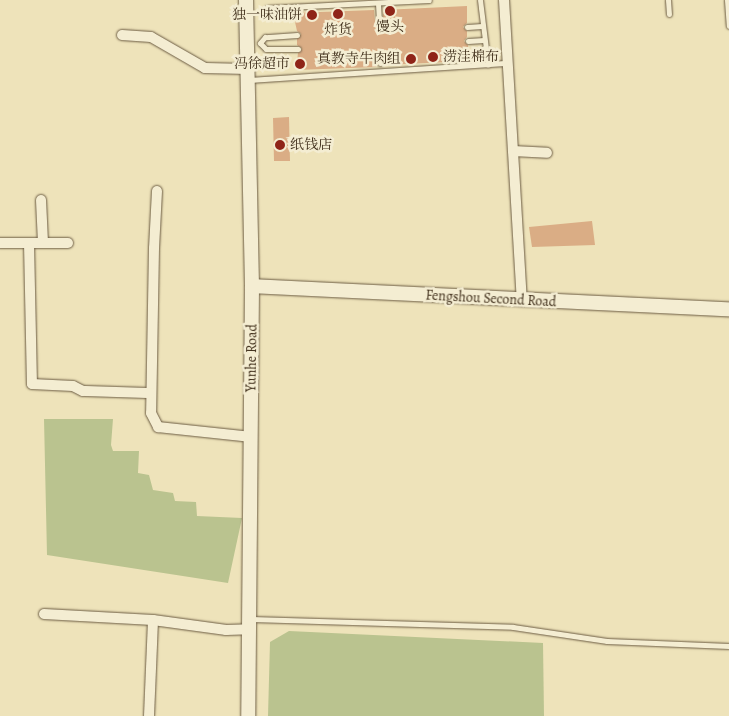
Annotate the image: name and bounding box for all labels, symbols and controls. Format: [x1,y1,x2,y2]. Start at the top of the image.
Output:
marker: 馒头 [384,5,396,17]
place label: 独一味油饼 [232,7,302,23]
marker: 炸货 [332,8,344,20]
marker: 独一味油饼 [306,9,318,21]
place label: 馒头 [376,19,404,35]
place label: 炸货 [324,22,352,38]
place label: 涝洼棉布 [443,49,499,65]
place label: 真教寺牛肉组 [317,51,401,67]
marker: 涝洼棉布 [427,51,439,63]
marker: 真教寺牛肉组 [405,53,417,65]
place label: 冯徐超市 [234,56,290,72]
marker: 冯徐超市 [294,58,306,70]
place label: 纸钱店 [290,137,332,153]
marker: 纸钱店 [274,139,286,151]
street label: Fengshou Second Road [425,287,557,311]
street label: Yunhe Road [243,324,261,392]

